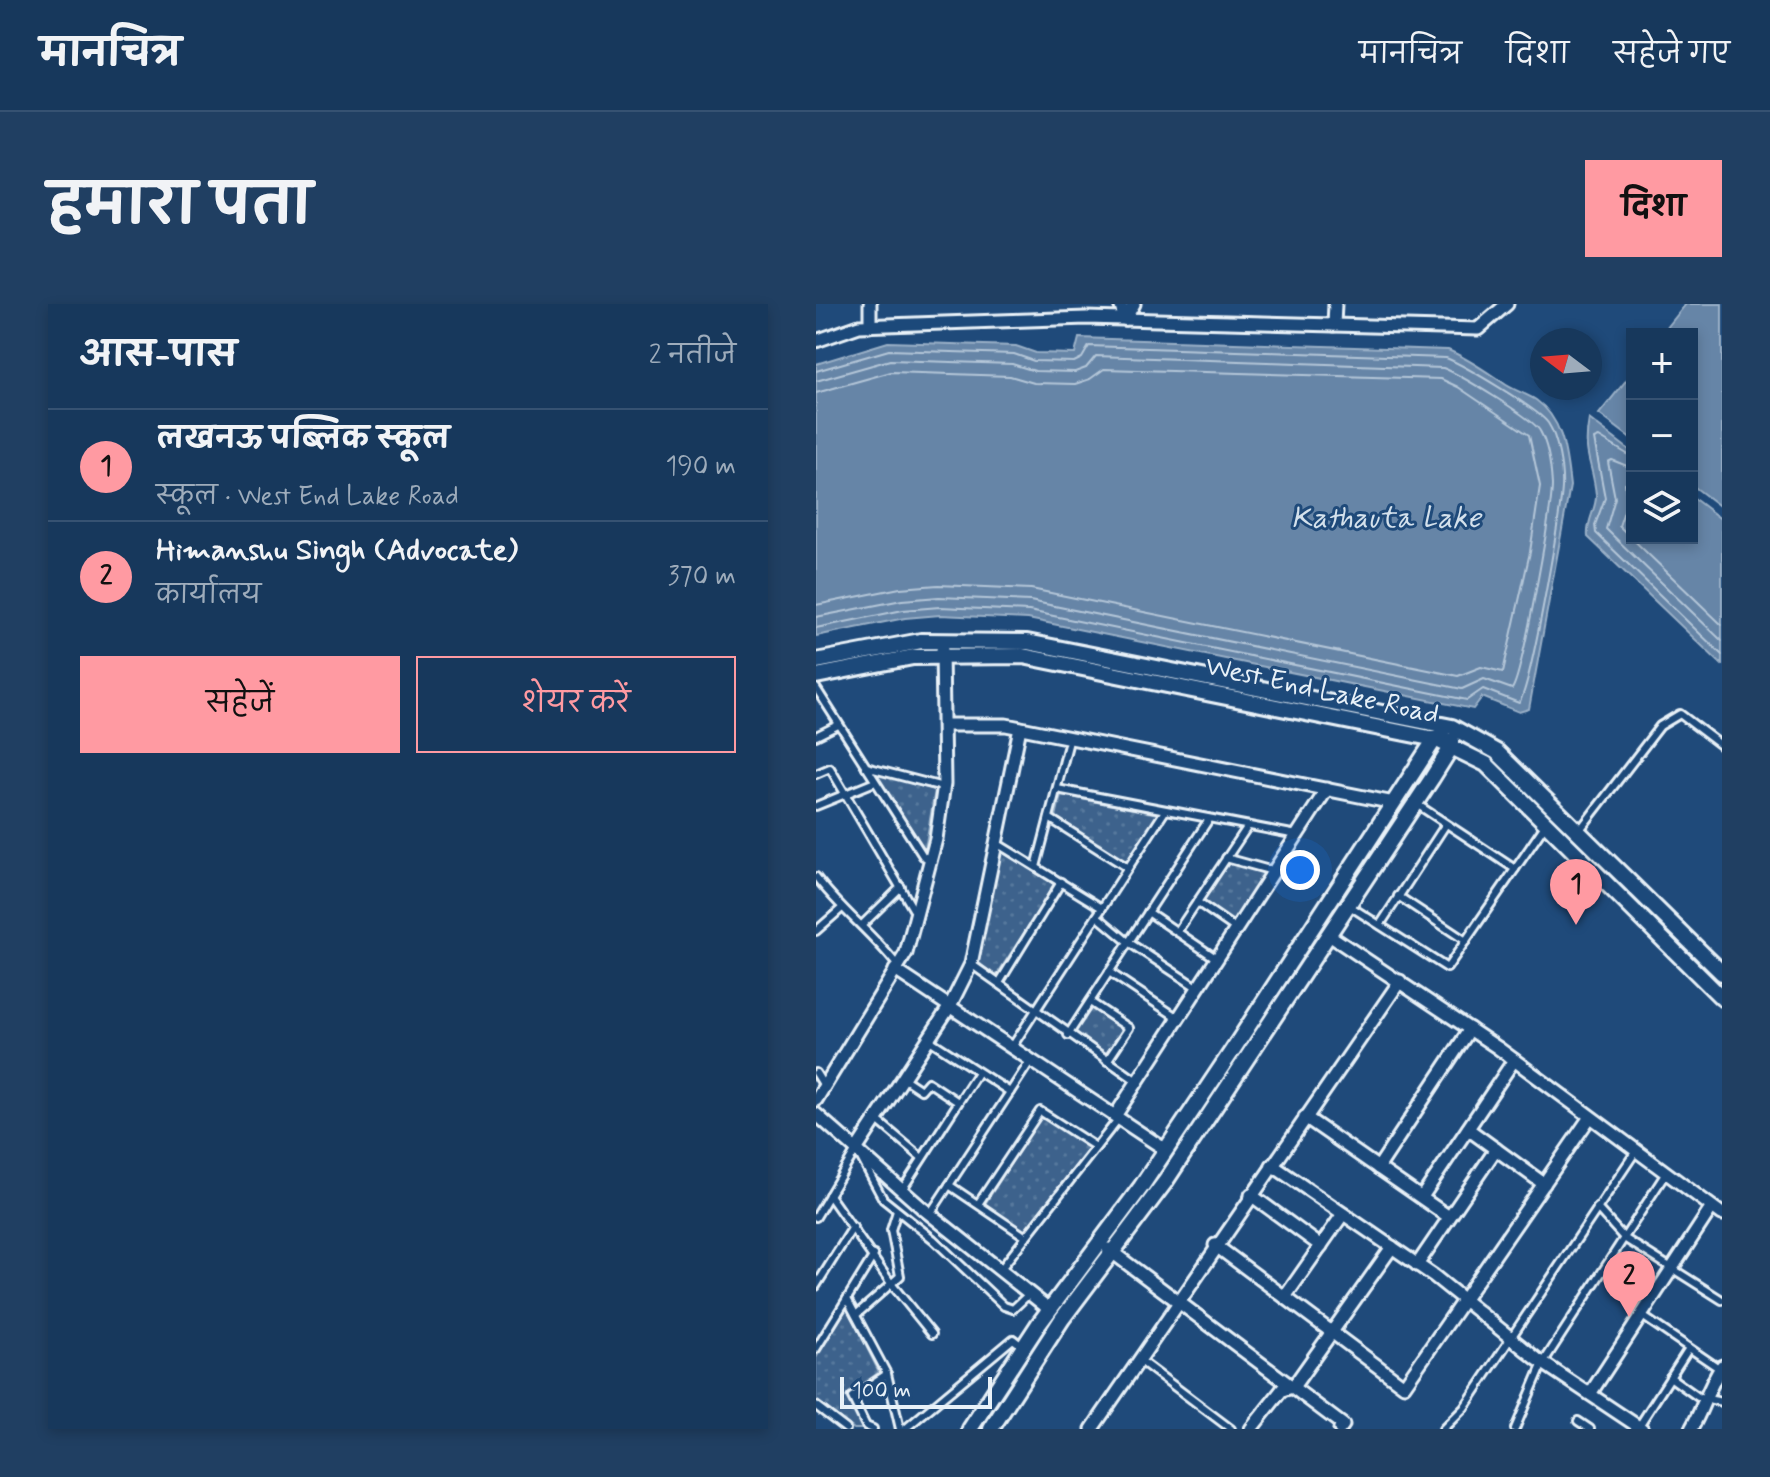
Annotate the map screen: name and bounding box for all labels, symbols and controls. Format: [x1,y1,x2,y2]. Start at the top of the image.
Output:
text: मानचित्र [40,30,181,79]
text: मानचित्र [1359,37,1462,74]
text: दिशा [1506,37,1569,74]
text: सहेजे गए [1613,37,1730,74]
button: दिशा [1585,160,1722,257]
text: हमारा पता [48,171,312,244]
north arrow [1530,328,1602,400]
map controls [1626,328,1698,544]
button: + [1626,328,1698,400]
text: आस-पास [80,333,237,378]
text: 2 नतीजे [649,339,736,373]
button: − [1626,400,1698,472]
text: लखनऊ पब्लिक स्कूल [156,420,450,459]
text: 1 [100,450,112,484]
text: 190 m [666,450,736,484]
button: layers [1626,472,1698,544]
text: स्कूल · West End Lake Road [156,480,459,514]
water label: Kathauta Lake [1291,499,1483,538]
text: Himanshu Singh (Advocate) [156,531,518,570]
text: 2 [100,560,112,594]
text: 370 m [668,560,736,594]
text: कार्यालय [156,579,261,613]
street label: West End Lake Road [1202,648,1442,734]
button: सहेजें [80,656,400,753]
button: शेयर करें [416,656,736,753]
your location [1280,850,1320,890]
pin: 1 [1550,859,1602,925]
pin: 2 [1603,1251,1655,1317]
scale bar [840,1373,992,1409]
text: 100 m [852,1377,911,1405]

